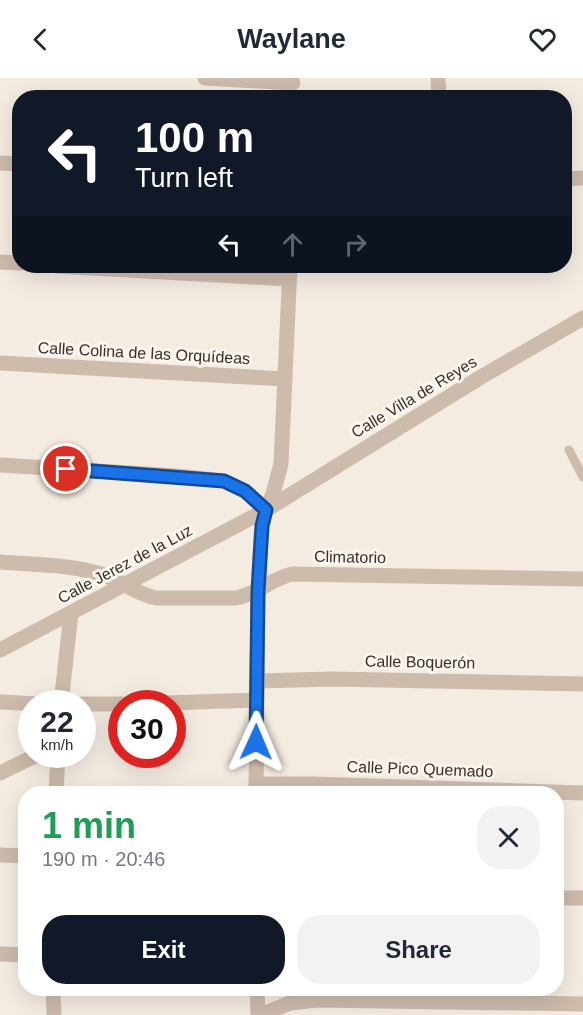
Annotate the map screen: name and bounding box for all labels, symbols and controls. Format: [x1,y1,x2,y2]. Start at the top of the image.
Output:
icon: back [24,23,57,56]
icon: heart [526,23,559,56]
text: Waylane [237,24,346,54]
icon: left [36,114,114,192]
text: 100 m [135,114,254,161]
text: Turn left [135,163,233,193]
icon: left [213,228,246,261]
icon: ahead [276,228,309,261]
icon: right [339,228,372,261]
street label: Calle Colina de las Orquídeas [37,339,251,367]
street label: Calle Villa de Reyes [348,353,480,441]
pin [40,443,91,494]
icon: arrive [49,452,82,485]
street label: Calle Jerez de la Luz [55,521,195,607]
street label: Climatorio [314,548,386,566]
street label: Calle Boquerón [365,653,475,671]
speed limit sign: 30 [108,690,186,768]
text: 22 [40,705,74,738]
position arrow [224,710,288,774]
text: km/h [41,736,73,753]
street label: Calle Pico Quemado [346,758,494,780]
text: 1 min [42,805,136,846]
button: close [477,806,540,869]
text: 190 m · 20:46 [42,848,165,870]
button: Exit [42,915,285,984]
button: Share [297,915,540,984]

